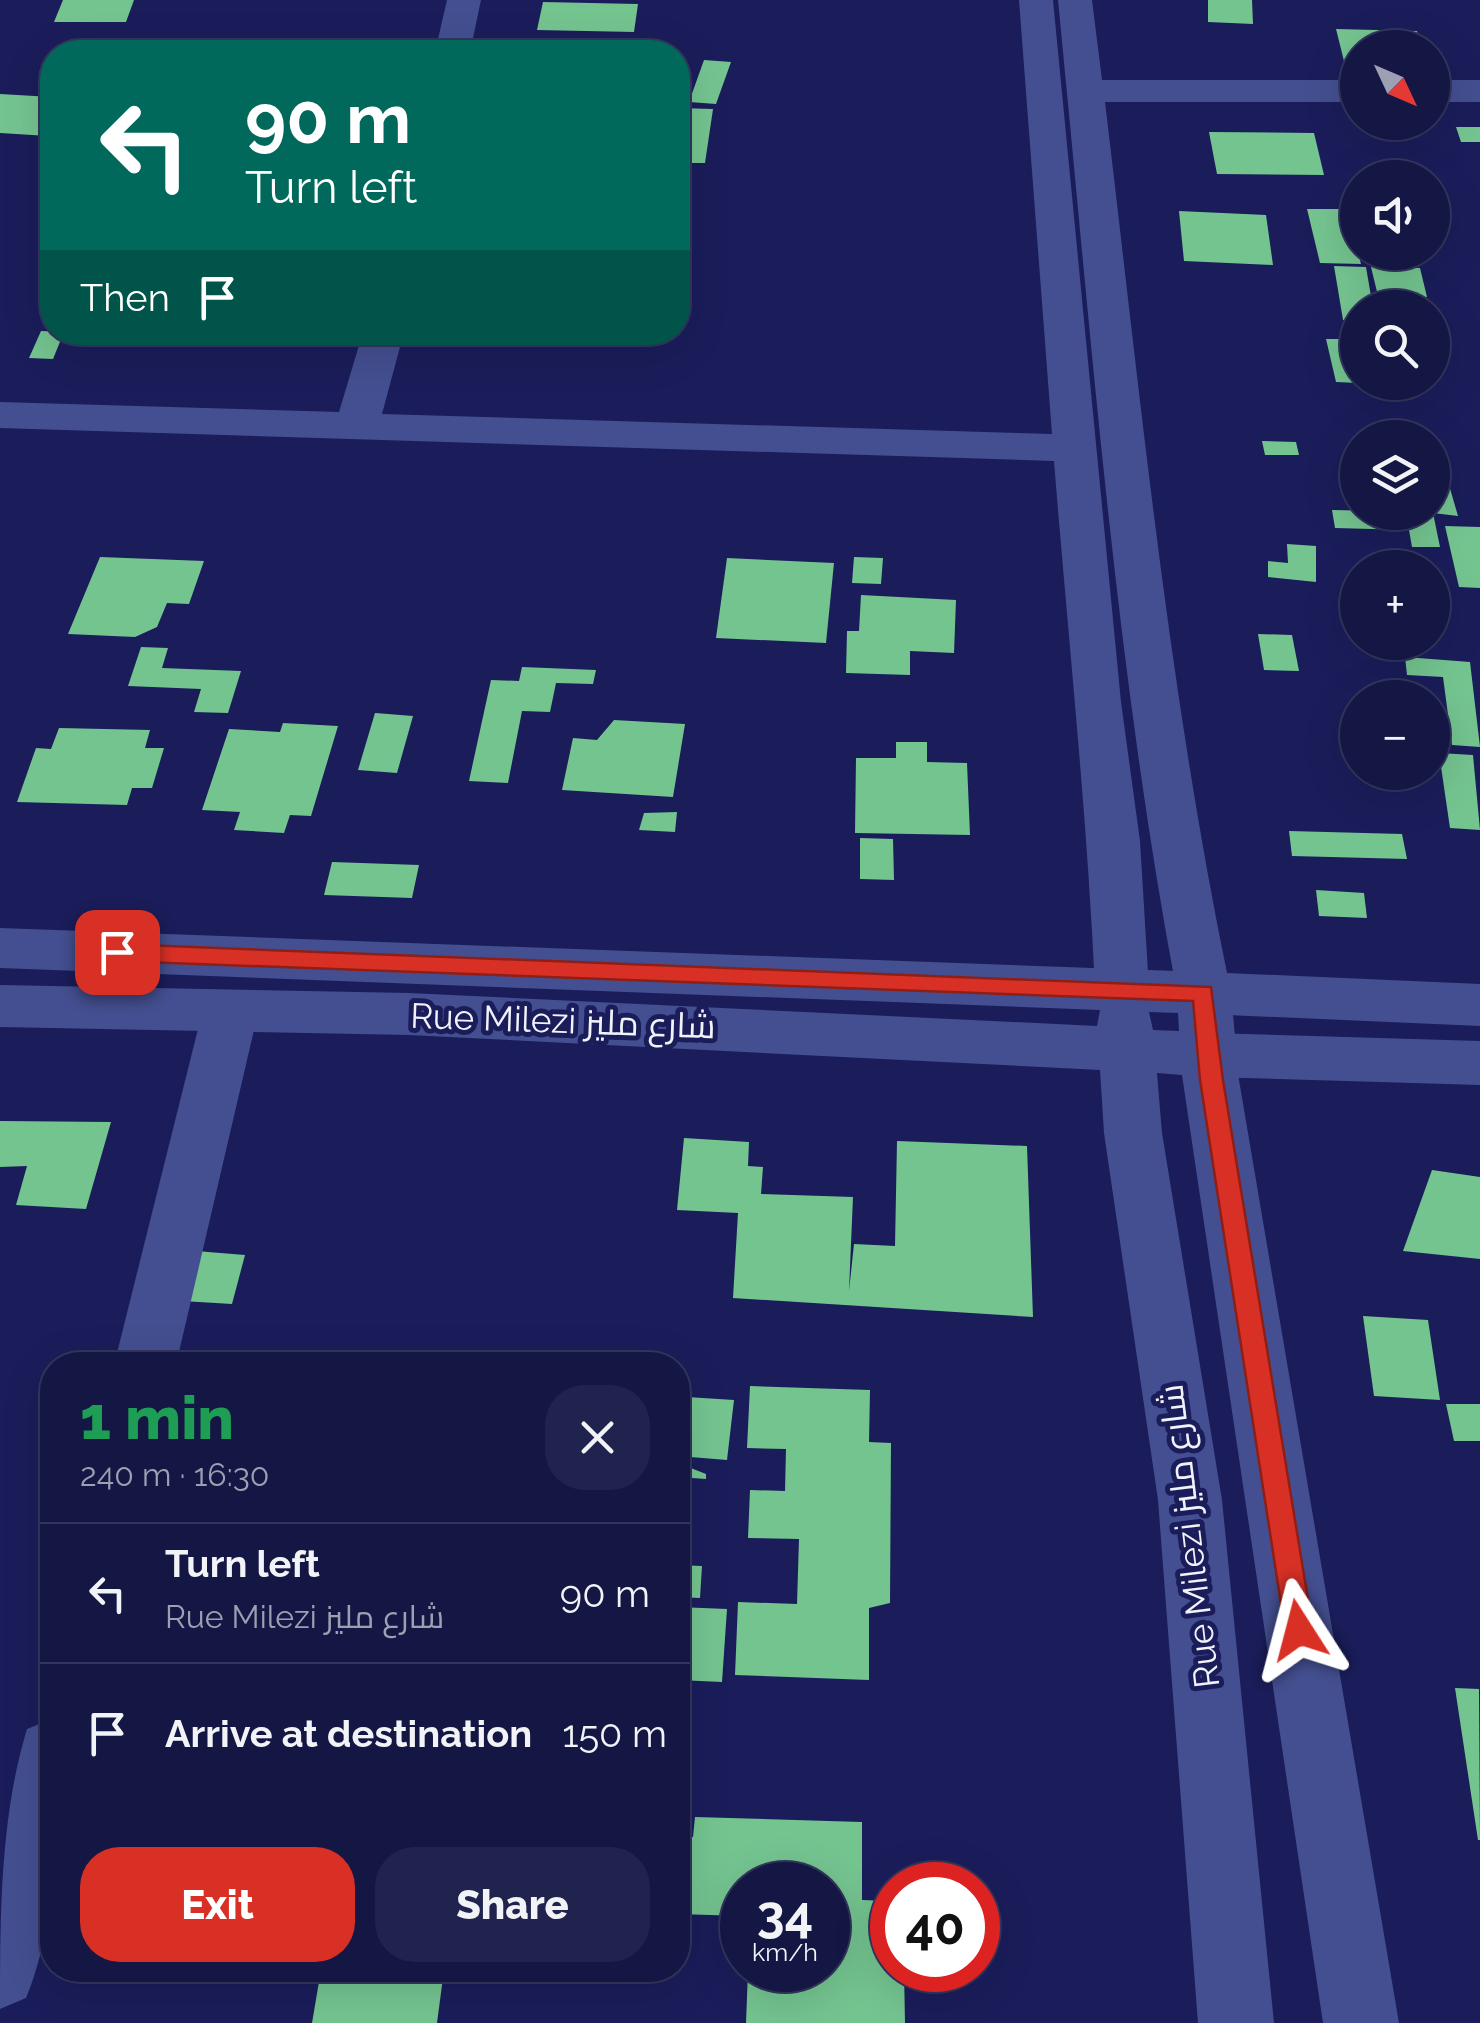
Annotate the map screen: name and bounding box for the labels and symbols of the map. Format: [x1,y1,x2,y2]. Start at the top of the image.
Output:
north arrow [1340,30,1450,140]
pin [75,910,160,995]
street label: Rue Milezi شارع مليز [410,995,716,1049]
street label: Rue Milezi شارع مليز [1150,1382,1230,1690]
position arrow [1247,1578,1351,1682]
speed limit sign: 40 [870,1862,1000,1992]

